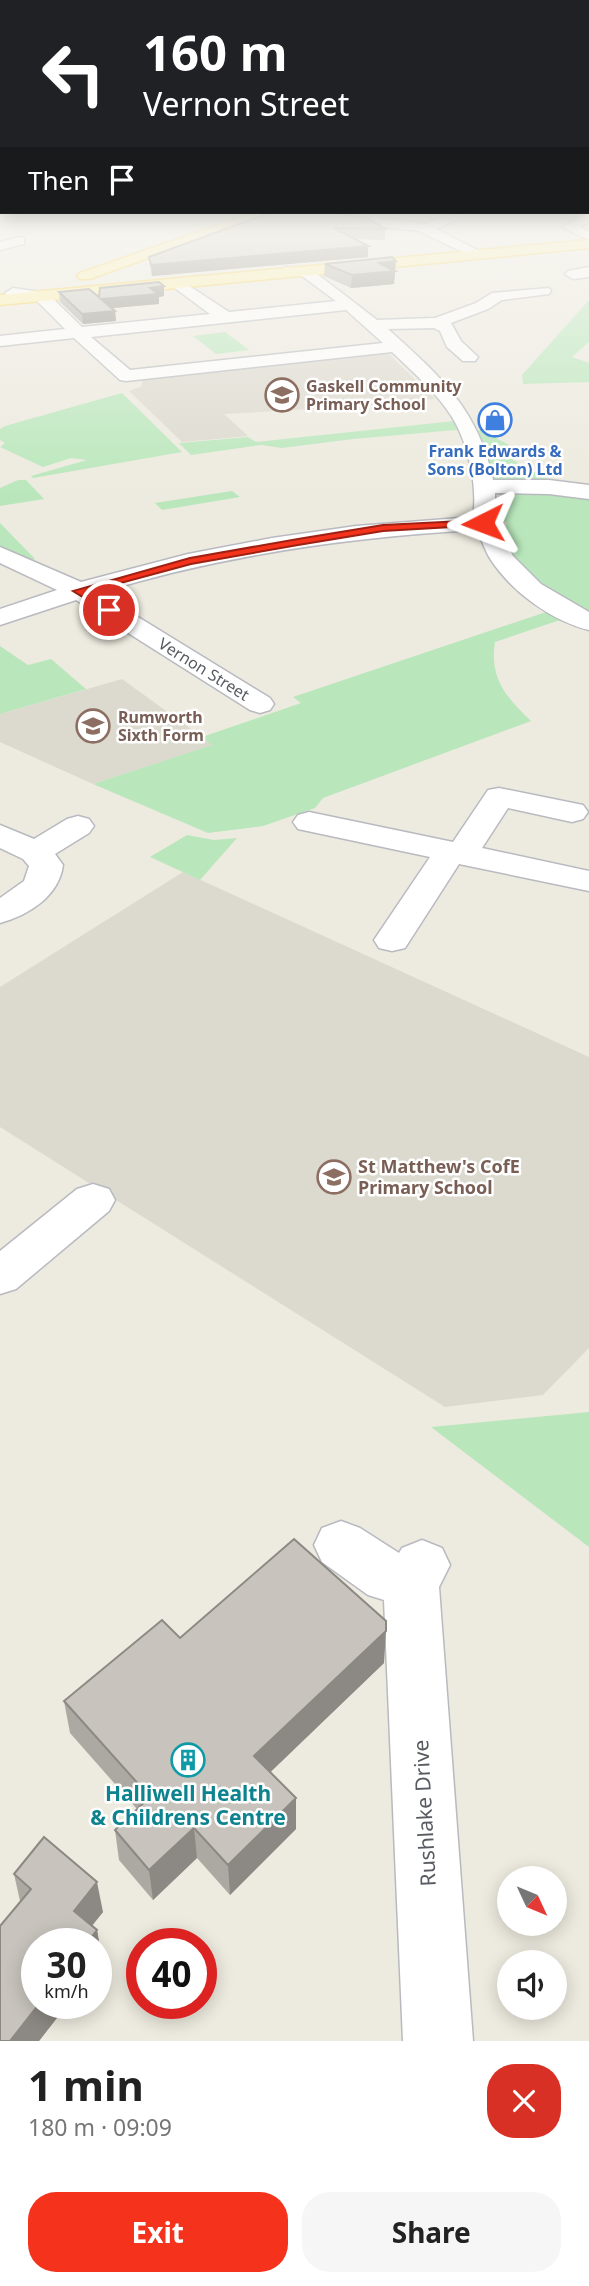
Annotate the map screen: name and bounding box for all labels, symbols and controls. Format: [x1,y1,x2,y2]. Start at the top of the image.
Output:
text: 160 m [143,19,288,85]
icon: left [28,28,119,119]
text: Vernon Street [143,82,349,125]
icon: arrive [103,161,141,199]
text: Then [28,162,89,198]
place label: Gaskell Community Primary School [306,375,462,415]
school or university icon: Gaskell Community Primary School [263,376,301,414]
shop icon: Frank Edwards & Sons (Bolton) Ltd [476,401,514,439]
place label: Frank Edwards & Sons (Bolton) Ltd [427,440,563,480]
position arrow [446,486,520,560]
pin [79,580,139,640]
icon: arrive [90,591,128,629]
street label: Vernon Street [154,632,254,706]
place label: Rumworth Sixth Form [118,706,204,746]
school or university icon: Rumworth Sixth Form [74,707,112,745]
place label: St Matthew's CofE Primary School [358,1154,520,1199]
school or university icon: St Matthew's CofE Primary School [315,1158,353,1196]
street label: Rushlake Drive [406,1739,442,1887]
building icon: Halliwell Health & Childrens Centre [169,1741,207,1779]
place label: Halliwell Health & Childrens Centre [90,1779,286,1831]
north arrow [497,1866,567,1936]
map controls [497,1866,567,2020]
speed limit sign: 40 [126,1928,217,2019]
text: 30 [46,1941,87,1988]
button: sound [497,1950,567,2020]
text: km/h [44,1979,89,2003]
text: 1 min [28,2056,144,2113]
button: close [487,2064,561,2138]
text: 180 m · 09:09 [28,2111,172,2143]
button: Exit [28,2192,288,2272]
button: Share [302,2192,561,2272]

